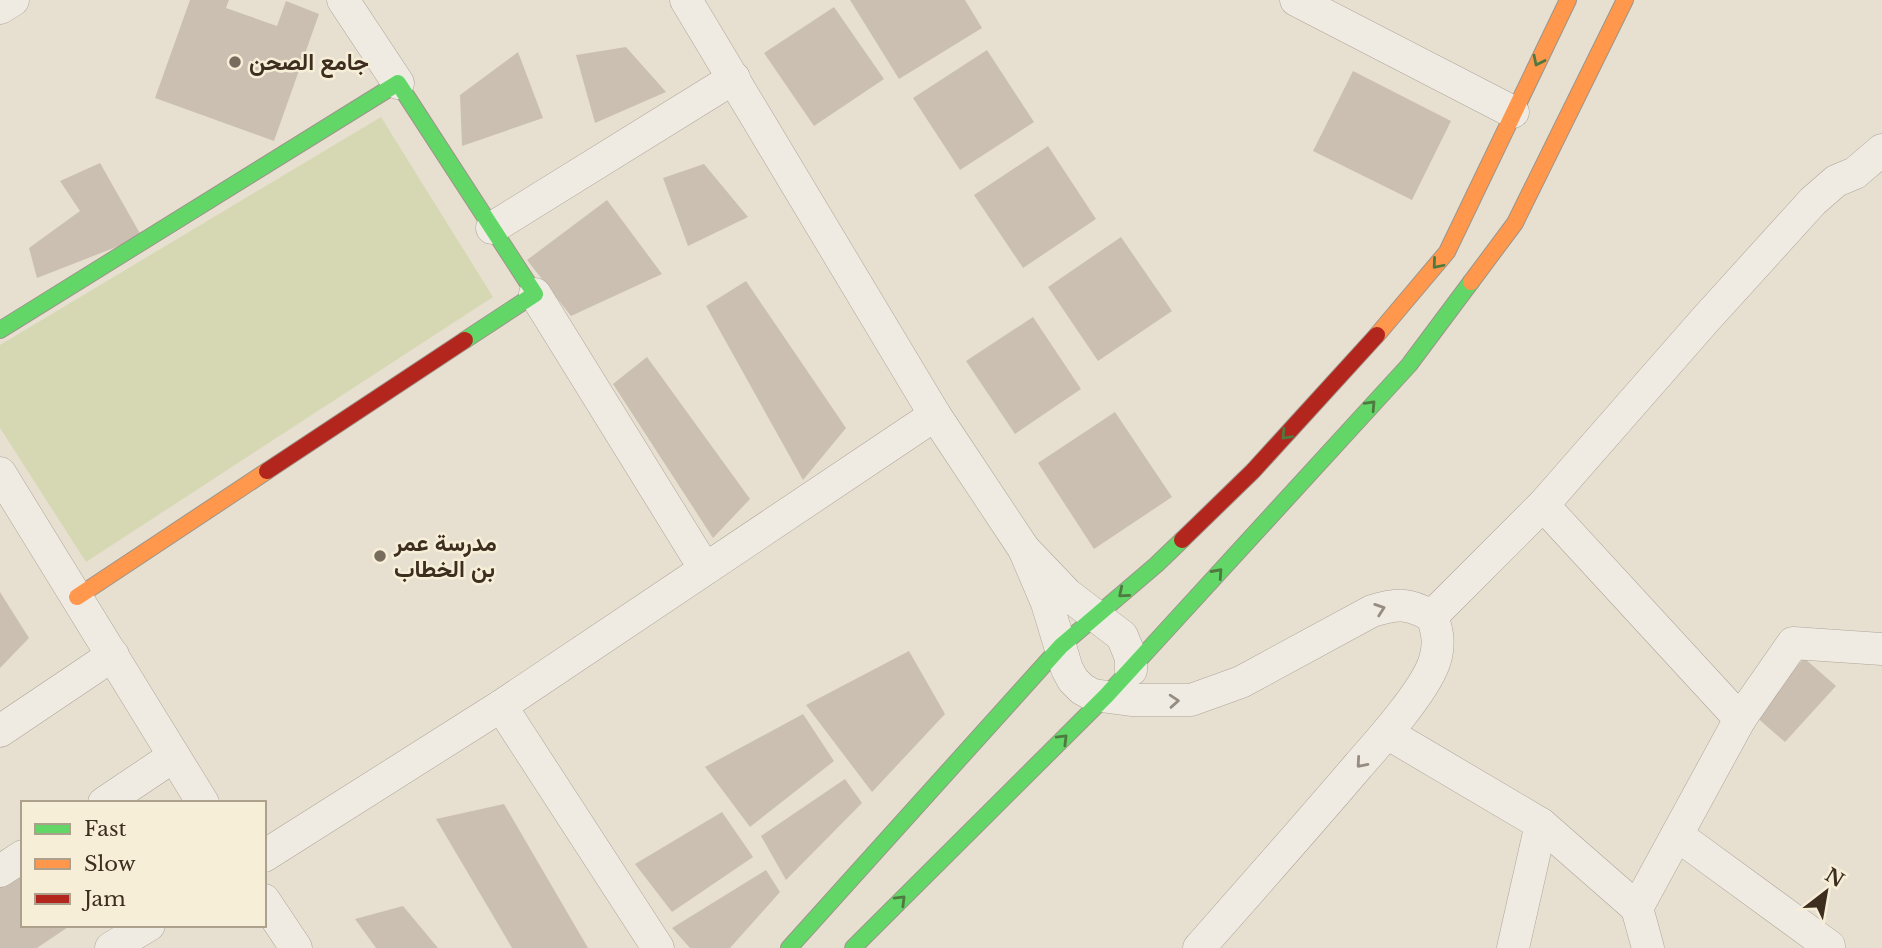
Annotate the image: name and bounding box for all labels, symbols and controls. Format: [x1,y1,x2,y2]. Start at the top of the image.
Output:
place label: جامع الصحن [249,48,369,78]
marker: جامع الصحن [227,54,243,70]
one-way arrow [1532,54,1546,66]
one-way arrow [1432,257,1445,269]
one-way arrow [1363,400,1376,413]
one-way arrow [1282,427,1294,440]
place label: مدرسة عمر بن الخطاب [393,529,497,583]
marker: مدرسة عمر بن الخطاب [372,548,388,564]
one-way arrow [1209,568,1222,581]
one-way arrow [1118,585,1131,597]
one-way arrow [1373,603,1385,617]
one-way arrow [1169,693,1180,708]
one-way arrow [1054,735,1067,748]
one-way arrow [1357,754,1369,767]
legend [21,801,266,927]
text: Fast [84,816,126,842]
text: Slow [84,851,136,877]
north arrow [1791,857,1861,927]
text: N [1821,863,1848,892]
text: Jam [81,886,126,912]
one-way arrow [893,895,906,908]

